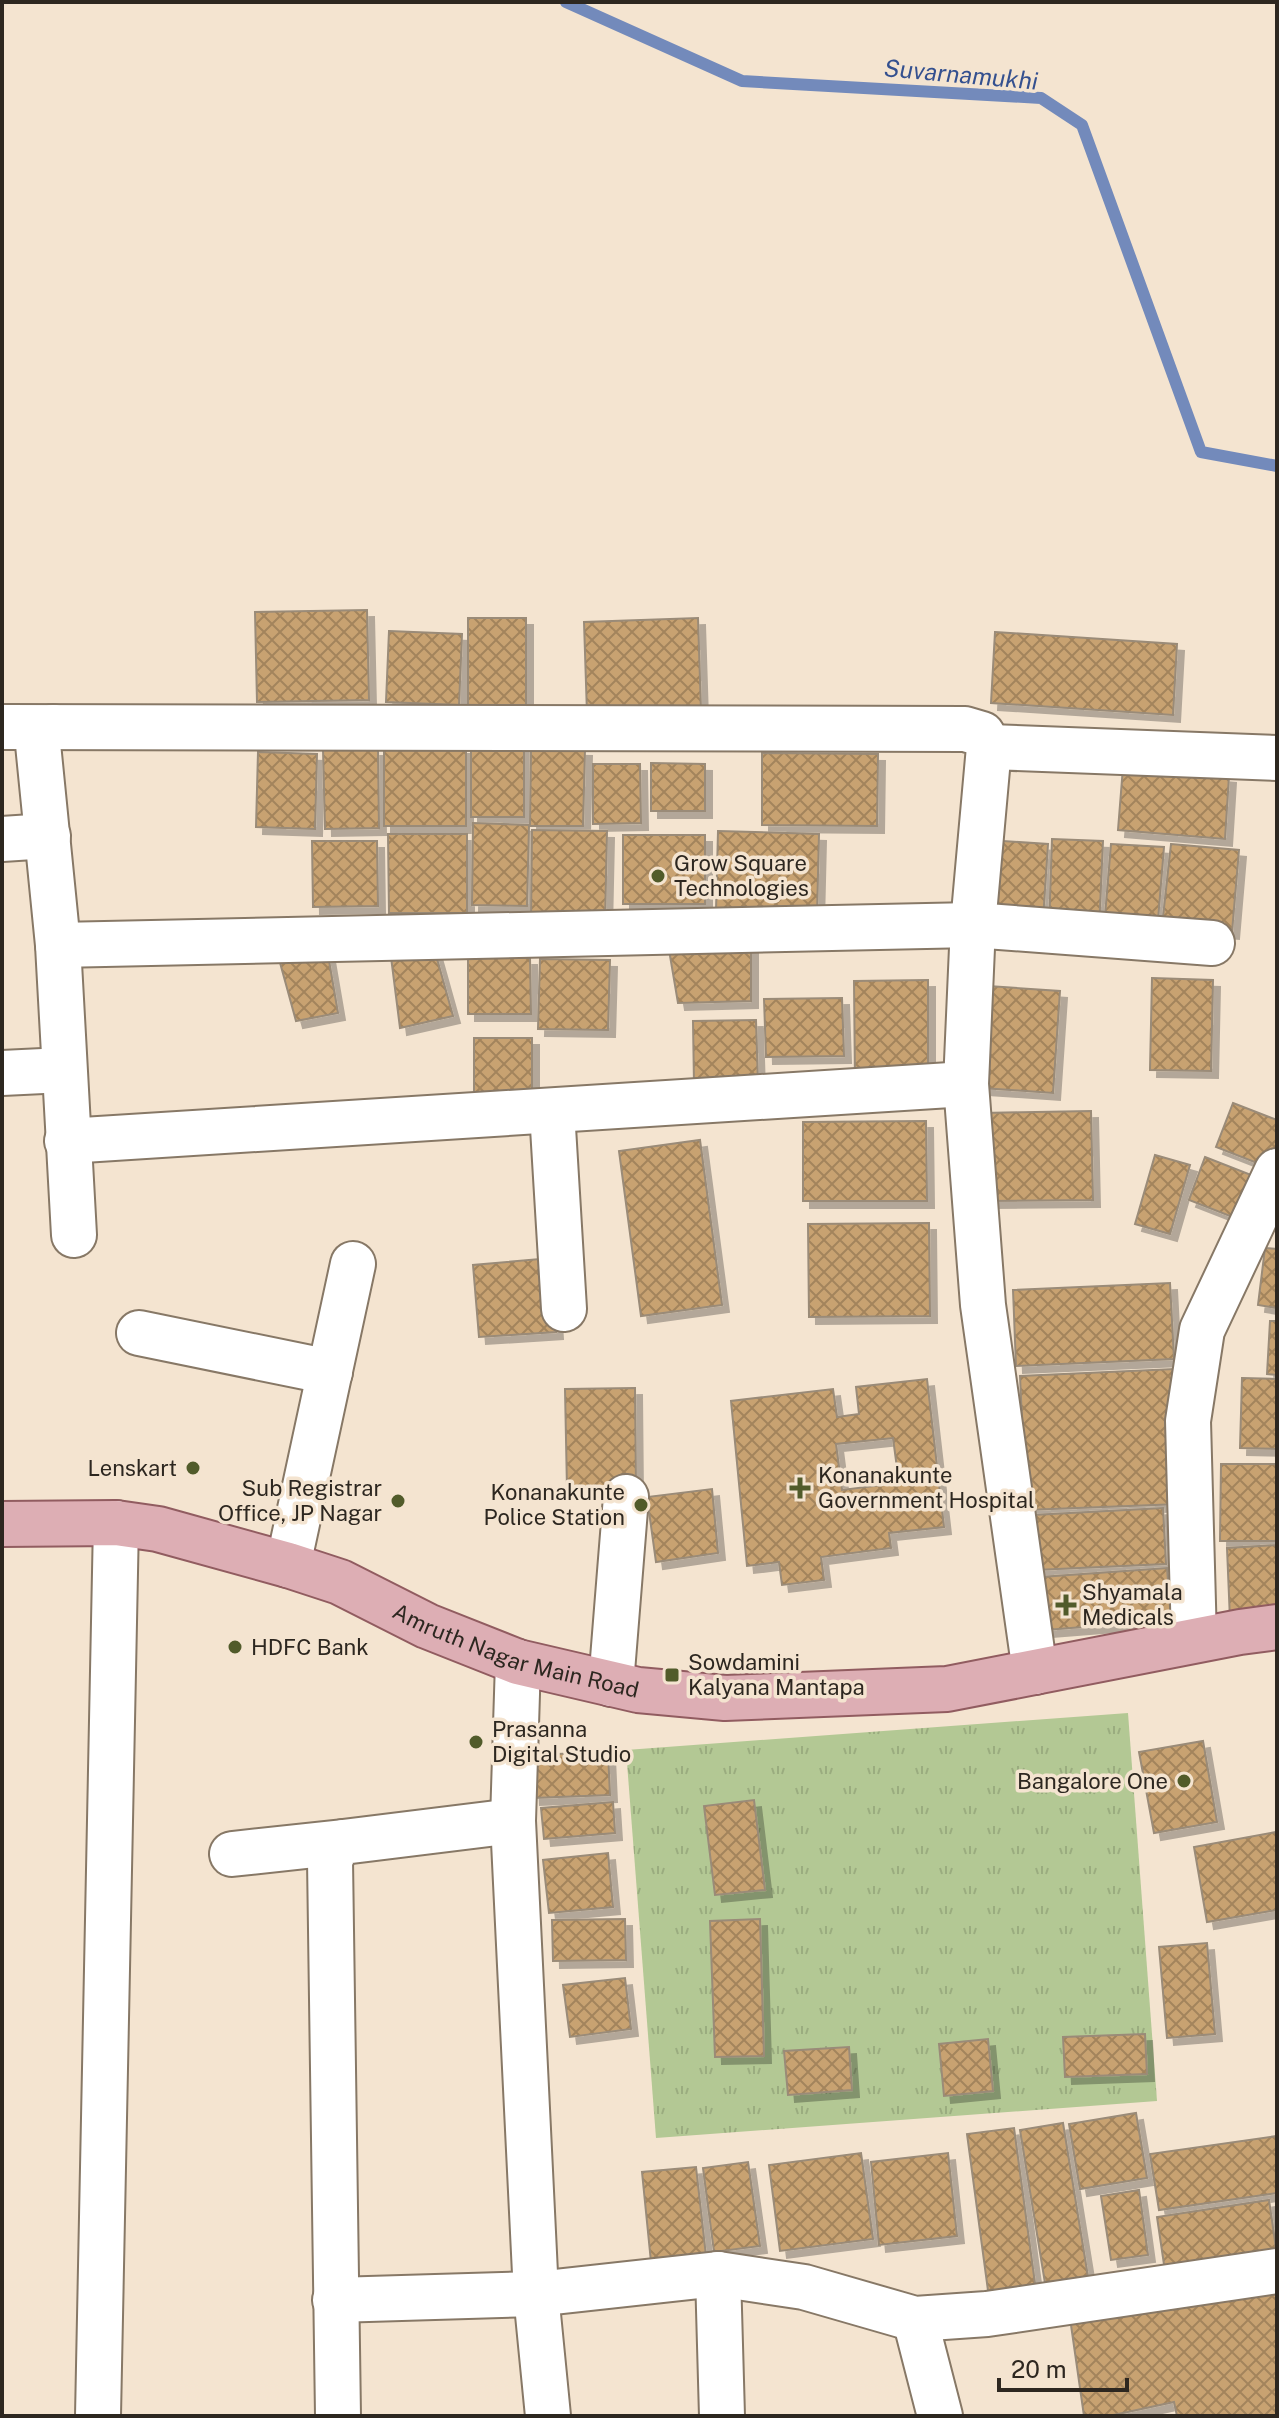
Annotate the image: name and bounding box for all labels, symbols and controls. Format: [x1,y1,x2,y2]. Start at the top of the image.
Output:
water label: Suvarnamukhi [883,53,1039,95]
place label: Grow Square Technologies [674,850,809,901]
marker: Grow Square Technologies [649,867,667,885]
place label: Lenskart [87,1455,177,1481]
marker: Lenskart [184,1459,202,1477]
place label: Konanakunte Government Hospital [818,1462,1035,1513]
place label: Sub Registrar Office, JP Nagar [218,1475,382,1526]
marker: Konanakunte Government Hospital [789,1477,811,1499]
place label: Konanakunte Police Station [484,1479,625,1530]
marker: Sub Registrar Office, JP Nagar [389,1492,407,1510]
marker: Konanakunte Police Station [632,1496,650,1514]
place label: Shyamala Medicals [1082,1579,1183,1630]
marker: Shyamala Medicals [1057,1596,1075,1614]
street label: Amruth Nagar Main Road [388,1598,641,1703]
place label: HDFC Bank [251,1634,369,1660]
marker: HDFC Bank [226,1638,244,1656]
place label: Sowdamini Kalyana Mantapa [688,1649,865,1700]
marker: Sowdamini Kalyana Mantapa [663,1666,681,1684]
place label: Prasanna Digital Studio [492,1716,631,1767]
marker: Prasanna Digital Studio [467,1733,485,1751]
place label: Bangalore One [1017,1768,1168,1794]
marker: Bangalore One [1175,1772,1193,1790]
scale bar [999,2342,1127,2392]
text: 20 m [1011,2355,1067,2383]

